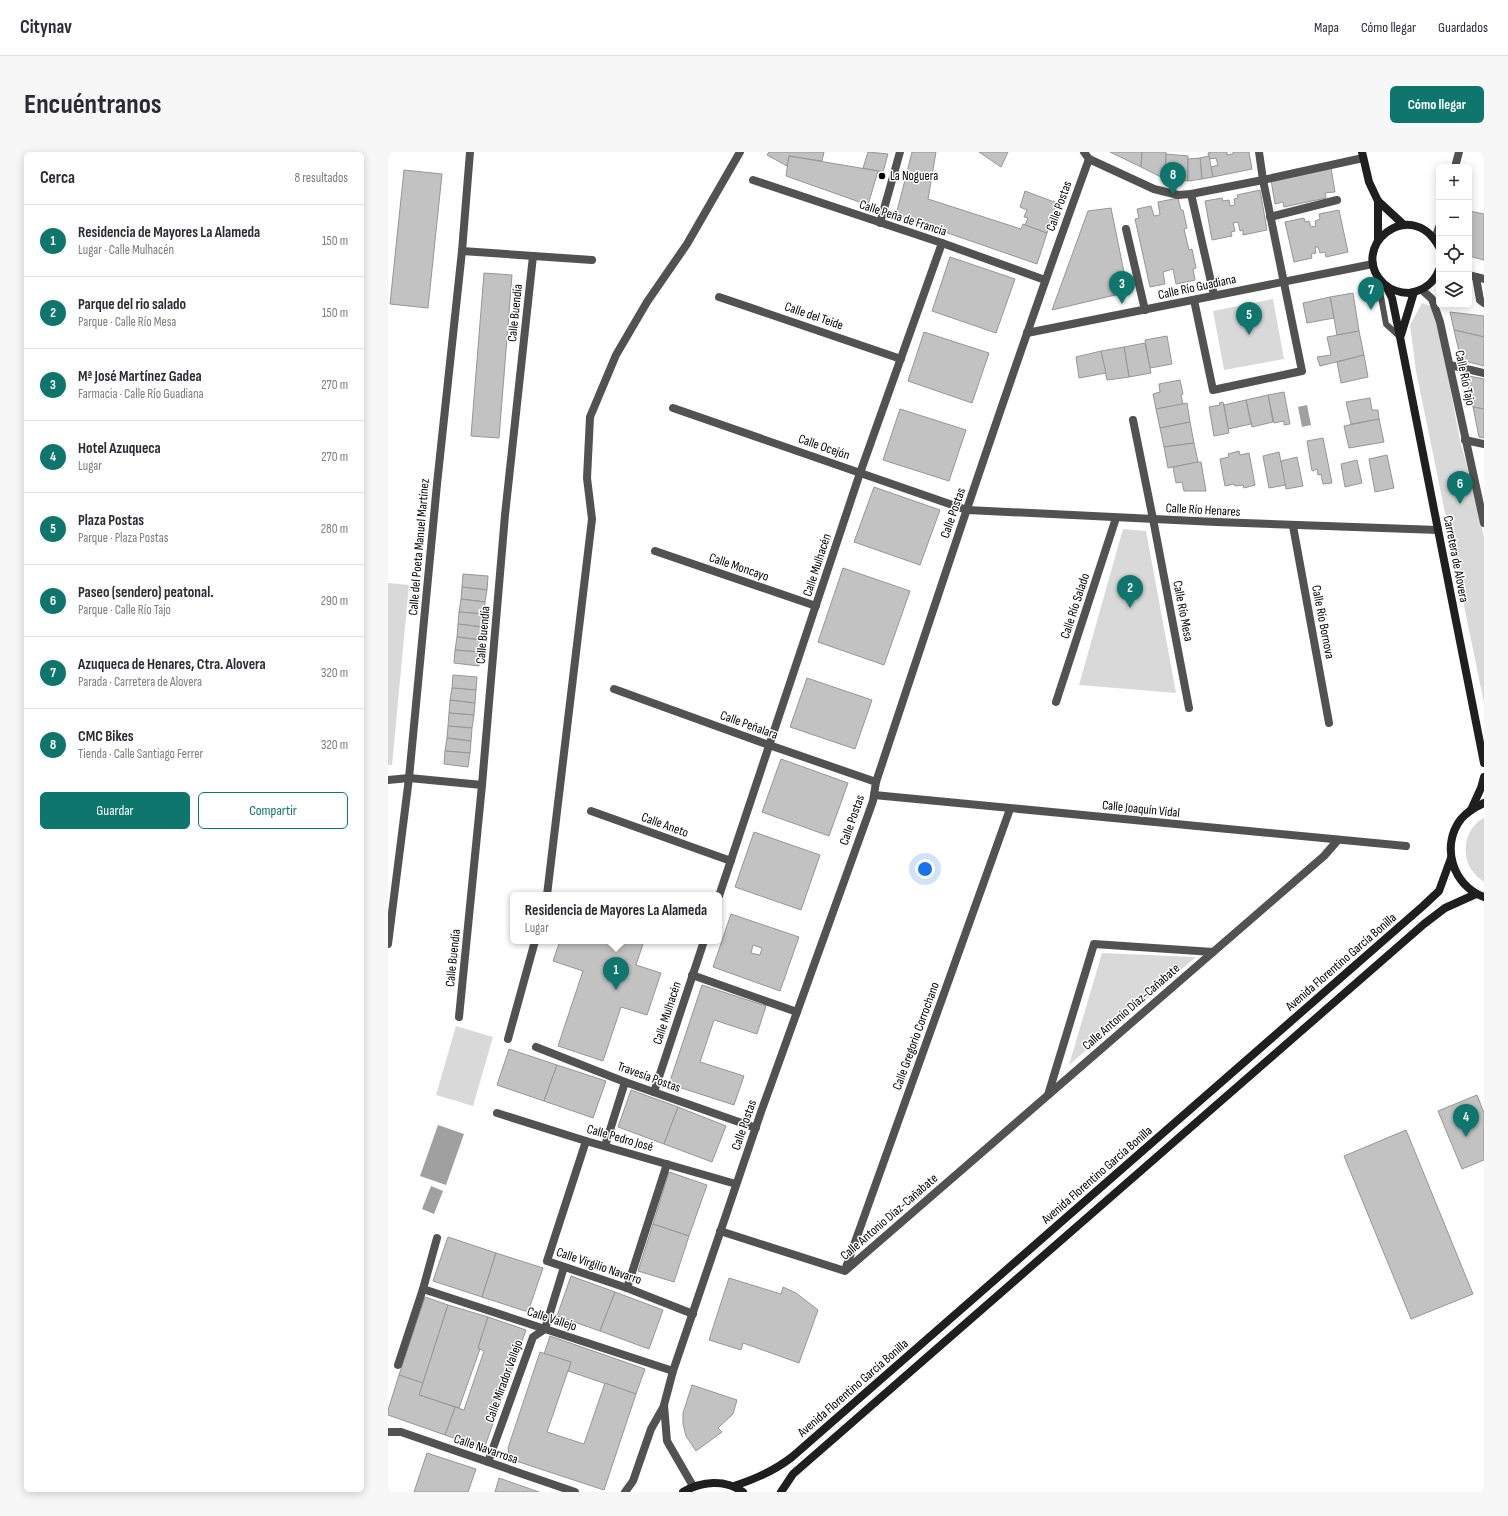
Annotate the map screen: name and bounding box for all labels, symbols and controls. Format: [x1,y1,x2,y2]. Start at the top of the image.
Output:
text: Citynav [20,16,72,39]
text: Mapa [1314,19,1339,36]
text: Cómo llegar [1361,19,1416,36]
text: Guardados [1438,19,1488,36]
button: Cómo llegar [1390,86,1484,123]
text: Encuéntranos [24,88,162,121]
pin: 8 [1160,162,1186,195]
map controls [1436,164,1472,308]
button: + [1436,164,1472,200]
text: Cerca [40,168,75,188]
place label: La Noguera [890,168,938,184]
text: 8 resultados [295,170,348,186]
marker: La Noguera [877,171,887,181]
street label: Calle Postas [1043,178,1076,233]
street label: Calle Peña de Francia [857,196,949,240]
button: − [1436,200,1472,236]
text: Residencia de Mayores La Alameda [78,223,260,242]
text: 1 [50,233,56,249]
text: 150 m [322,233,348,249]
button: locate [1436,236,1472,272]
text: Lugar · Calle Mulhacén [78,242,174,258]
pin: 3 [1109,271,1135,304]
street label: Calle Río Guadiana [1156,271,1238,303]
button: layers [1436,272,1472,308]
pin: 7 [1358,277,1384,310]
street label: Calle Buendía [504,283,526,343]
text: Parque del rio salado [78,295,186,314]
street label: Calle del Teide [783,298,845,334]
pin: 5 [1236,302,1262,335]
text: 2 [50,305,56,321]
text: 150 m [322,305,348,321]
text: Parque · Calle Río Mesa [78,314,176,330]
street label: Calle Río Tajo [1451,349,1479,407]
text: Mª José Martínez Gadea [78,367,202,386]
text: 3 [50,377,56,393]
text: 270 m [321,377,348,393]
text: Farmacia · Calle Río Guadiana [78,386,204,402]
street label: Calle Ocejón [796,431,852,463]
text: Hotel Azuqueca [78,439,161,458]
text: 4 [50,449,56,465]
text: 270 m [321,449,348,465]
text: Lugar [78,458,102,474]
pin: 6 [1447,471,1473,504]
street label: Calle del Poeta Manuel Martínez [405,478,433,616]
street label: Calle Postas [937,485,969,540]
street label: Calle Río Henares [1165,500,1241,520]
text: Plaza Postas [78,511,144,530]
street label: Carretera de Alovera [1440,514,1472,604]
text: 5 [50,521,56,537]
text: 280 m [321,521,348,537]
text: Parque · Plaza Postas [78,530,168,546]
street label: Calle Mulhacén [799,531,835,599]
street label: Calle Moncayo [707,549,771,585]
street label: Calle Río Salado [1057,571,1093,641]
pin: 2 [1117,575,1143,608]
street label: Calle Río Mesa [1169,579,1197,643]
text: Paseo (sendero) peatonal. [78,583,214,602]
street label: Calle Río Bornova [1308,584,1338,660]
text: 6 [50,593,56,609]
text: 290 m [321,593,348,609]
text: Parque · Calle Río Tajo [78,602,171,618]
street label: Calle Buendía [472,605,494,665]
text: Azuqueca de Henares, Ctra. Alovera [78,655,266,674]
text: 7 [50,665,56,681]
text: 320 m [321,665,348,681]
text: Parada · Carretera de Alovera [78,674,202,690]
street label: Calle Peñalara [718,707,780,743]
text: CMC Bikes [78,727,134,746]
text: 8 [50,737,56,753]
text: 320 m [321,737,348,753]
text: Tienda · Calle Santiago Ferrer [78,746,203,762]
button: Guardar [40,792,190,829]
button: Compartir [198,792,348,829]
street label: Calle Postas [836,792,868,847]
street label: Calle Joaquín Vidal [1101,797,1181,821]
street label: Calle Aneto [639,809,691,841]
your location [915,859,935,879]
popup [510,892,722,944]
text: Residencia de Mayores La Alameda [525,901,707,920]
street label: Avenida Florentino García Bonilla [1282,910,1400,1015]
text: Lugar [525,920,549,936]
street label: Calle Buendía [442,928,464,988]
pin: 1 [603,957,629,990]
street label: Calle Antonio Díaz-Cañabate [1079,960,1183,1054]
street label: Calle Mulhacén [649,979,685,1047]
street label: Calle Gregorio Corrochano [889,980,943,1092]
street label: Travesía Postas [615,1058,683,1096]
street label: Calle Postas [728,1097,760,1152]
pin: 4 [1453,1104,1479,1137]
street label: Calle Pedro José [585,1121,655,1155]
street label: Avenida Florentino García Bonilla [1038,1123,1156,1228]
street label: Calle Antonio Díaz-Cañabate [837,1170,941,1264]
street label: Calle Virgilio Navarro [554,1244,644,1288]
street label: Calle Vallejo [525,1303,579,1335]
street label: Avenida Florentino García Bonilla [794,1336,912,1441]
street label: Calle Mirador Vallejo [482,1338,526,1424]
street label: Calle Navarrosa [452,1431,520,1467]

